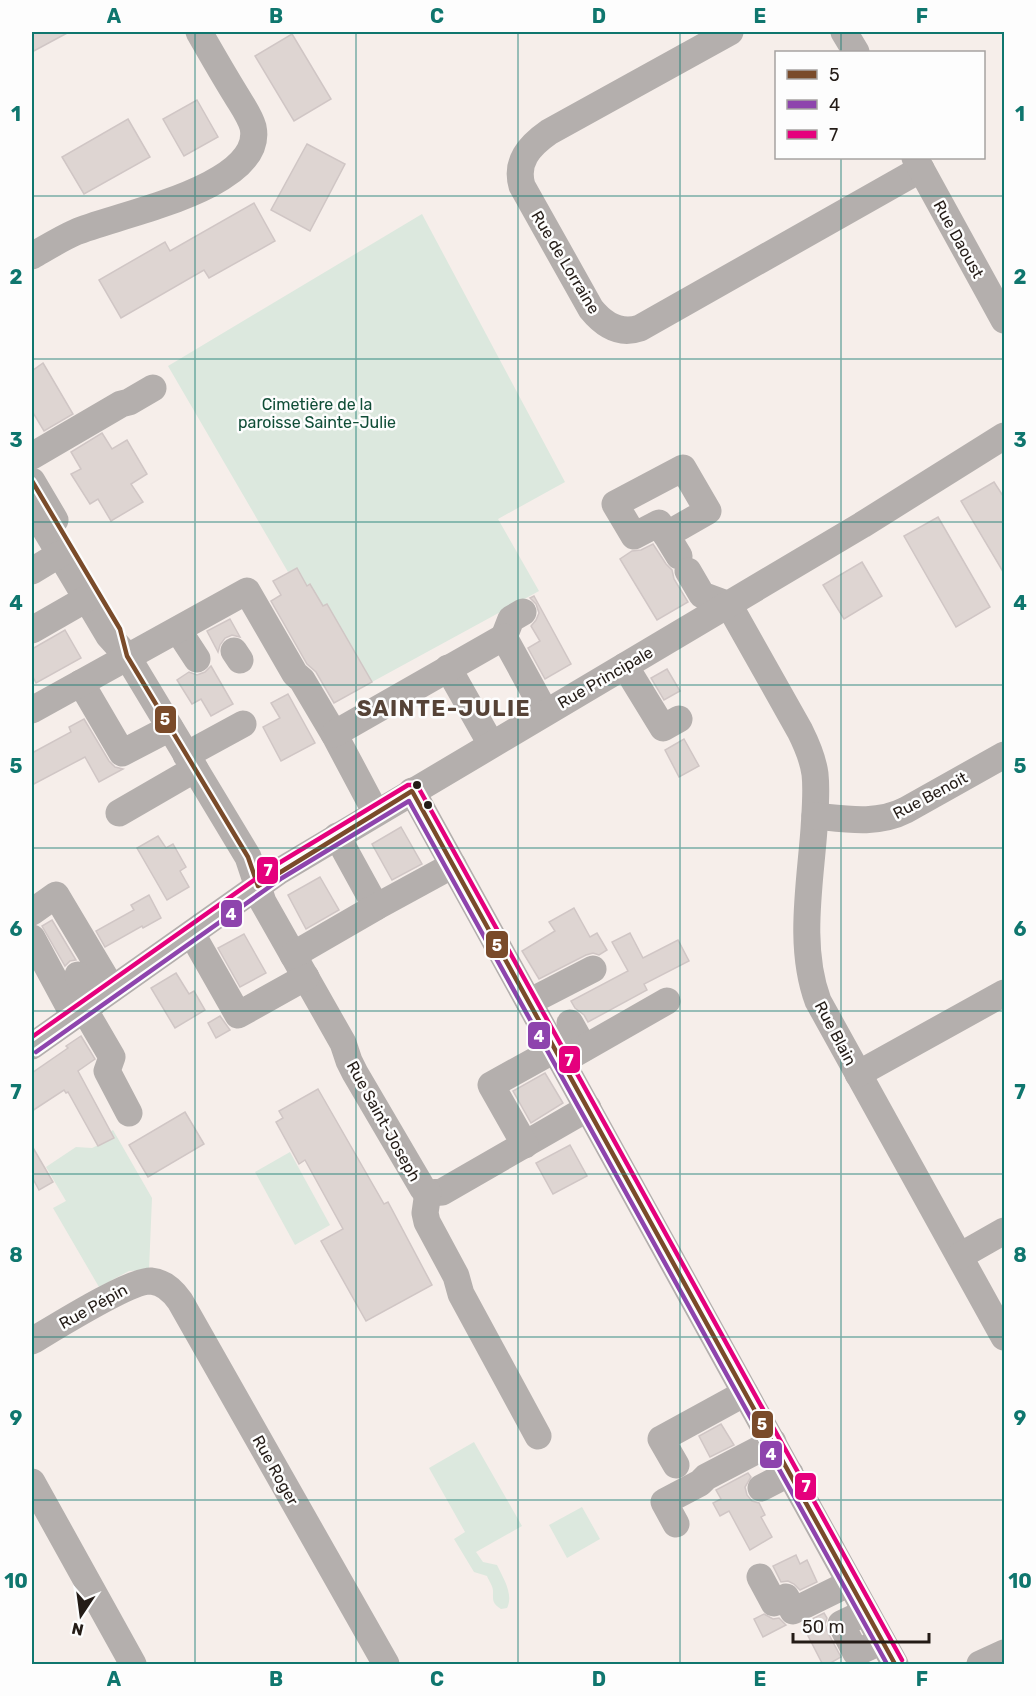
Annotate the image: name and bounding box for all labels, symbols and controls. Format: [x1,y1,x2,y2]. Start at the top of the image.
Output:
text: A [107,4,122,28]
text: B [269,4,283,28]
text: C [430,4,444,28]
text: D [592,4,606,28]
text: E [754,4,766,28]
text: F [916,4,928,28]
legend [775,51,985,159]
text: 5 [829,64,840,86]
text: 4 [829,94,840,116]
text: 1 [11,102,21,126]
text: 1 [1015,102,1025,126]
text: 7 [829,124,838,146]
street label: Rue Daoust [929,197,988,281]
street label: Rue de Lorraine [527,207,604,317]
text: 2 [10,265,23,289]
text: 2 [1014,265,1027,289]
park label: Cimetière de la paroisse Sainte-Julie [238,395,396,432]
text: 3 [9,428,23,452]
text: 3 [1013,428,1027,452]
text: 4 [9,591,23,615]
text: 4 [1013,591,1027,615]
street label: Rue Principale [554,642,656,712]
district label: SAINTE-JULIE [357,695,531,722]
line badge: 5 [154,705,177,734]
text: 5 [160,710,170,729]
text: 5 [10,754,23,778]
text: 5 [1014,754,1027,778]
street label: Rue Benoit [890,768,971,823]
unlabelled marker [411,779,423,791]
unlabelled marker [422,799,434,811]
line badge: 7 [256,856,279,885]
text: 7 [263,861,273,880]
line badge: 4 [220,899,243,928]
text: 4 [226,905,237,924]
text: 6 [9,917,23,941]
text: 6 [1013,917,1027,941]
line badge: 5 [485,930,509,959]
text: 5 [492,936,502,955]
street label: Rue Blain [811,998,860,1069]
line badge: 4 [527,1021,551,1050]
text: 4 [534,1027,545,1046]
line badge: 7 [558,1045,581,1074]
text: 7 [564,1051,574,1070]
street label: Rue Saint-Joseph [343,1058,424,1185]
text: 7 [10,1080,22,1104]
text: 7 [1014,1080,1026,1104]
text: 8 [9,1243,23,1267]
text: 8 [1013,1243,1027,1267]
street label: Rue Pépin [56,1280,131,1333]
text: 9 [10,1406,23,1430]
text: 9 [1014,1406,1027,1430]
line badge: 5 [751,1410,774,1439]
text: 5 [757,1415,767,1434]
street label: Rue Roger [249,1432,303,1509]
line badge: 4 [759,1440,783,1469]
text: 4 [766,1445,777,1464]
line badge: 7 [794,1472,817,1501]
text: 7 [801,1477,811,1496]
text: 10 [4,1569,28,1593]
text: 10 [1008,1569,1032,1593]
north arrow [51,1585,111,1645]
scale bar [793,1606,930,1644]
text: 50 m [802,1616,845,1638]
text: N [70,1619,85,1640]
text: A [107,1667,122,1691]
text: B [269,1667,283,1691]
text: C [430,1667,444,1691]
text: D [592,1667,606,1691]
text: E [754,1667,766,1691]
text: F [916,1667,928,1691]

